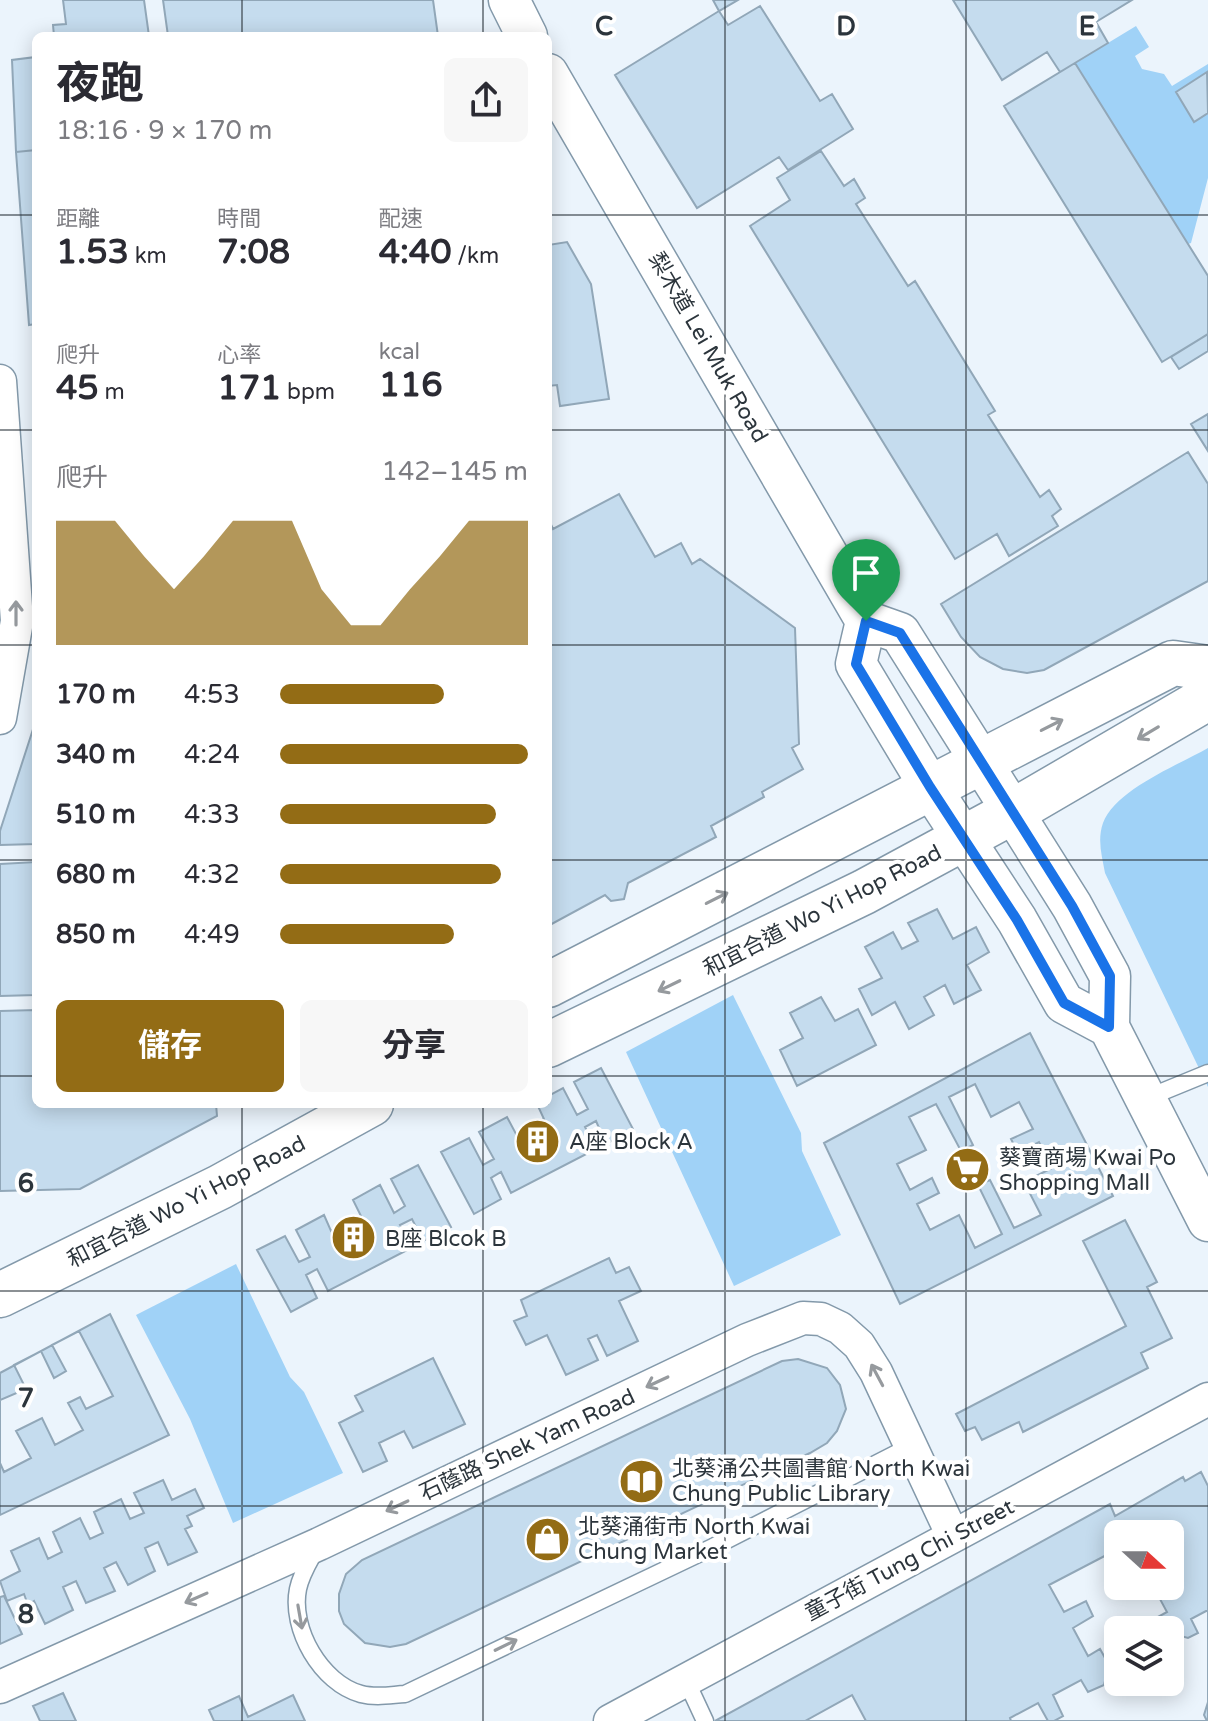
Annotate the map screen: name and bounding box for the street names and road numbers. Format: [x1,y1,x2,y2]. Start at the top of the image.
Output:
street label: 梨木道 Lei Muk Road [643,248,773,447]
street label: 和宜合道 Wo Yi Hop Road [699,839,946,982]
street label: 和宜合道 Wo Yi Hop Road [63,1130,310,1273]
street label: 石蔭路 Shek Yam Road [416,1384,639,1506]
street label: 童子街 Tung Chi Street [801,1494,1018,1626]

